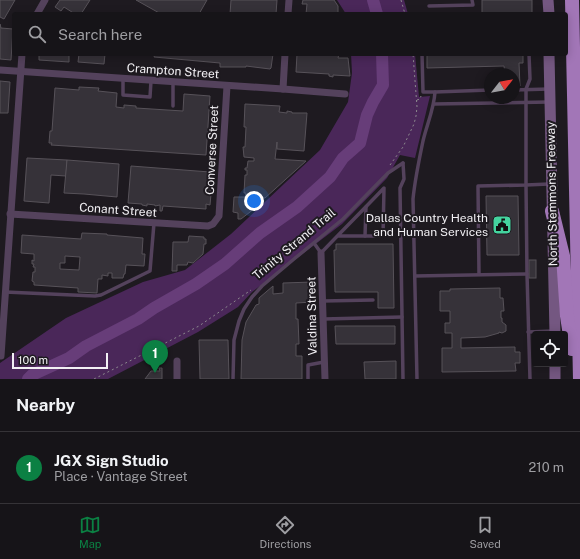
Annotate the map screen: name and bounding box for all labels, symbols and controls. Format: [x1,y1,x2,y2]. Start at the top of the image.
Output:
search box [12,12,568,56]
icon: search [26,23,48,45]
text: Search here [58,26,142,43]
street label: Crampton Street [126,61,220,81]
north arrow [484,68,520,104]
street label: Converse Street [203,104,221,195]
street label: North Stemmons Freeway [544,121,560,266]
your location [244,191,264,211]
street label: Conant Street [79,200,158,220]
street label: Trinity Strand Trail [250,205,338,283]
place label: Dallas Country Health and Human Services [366,211,488,239]
public building icon: Dallas Country Health and Human Services [491,214,513,236]
street label: Valdina Street [304,276,320,356]
map controls [532,331,568,367]
button: locate [532,331,568,367]
pin: 1 [142,340,168,373]
scale bar [12,351,108,370]
text: 100 m [18,354,48,366]
text: Nearby [16,395,75,415]
text: JGX Sign Studio [54,452,169,469]
text: 1 [26,460,32,475]
text: 210 m [529,460,564,475]
text: Place · Vantage Street [54,469,188,484]
tab: Map [79,514,101,550]
tab: Directions [260,514,311,550]
tab: Saved [469,514,501,550]

